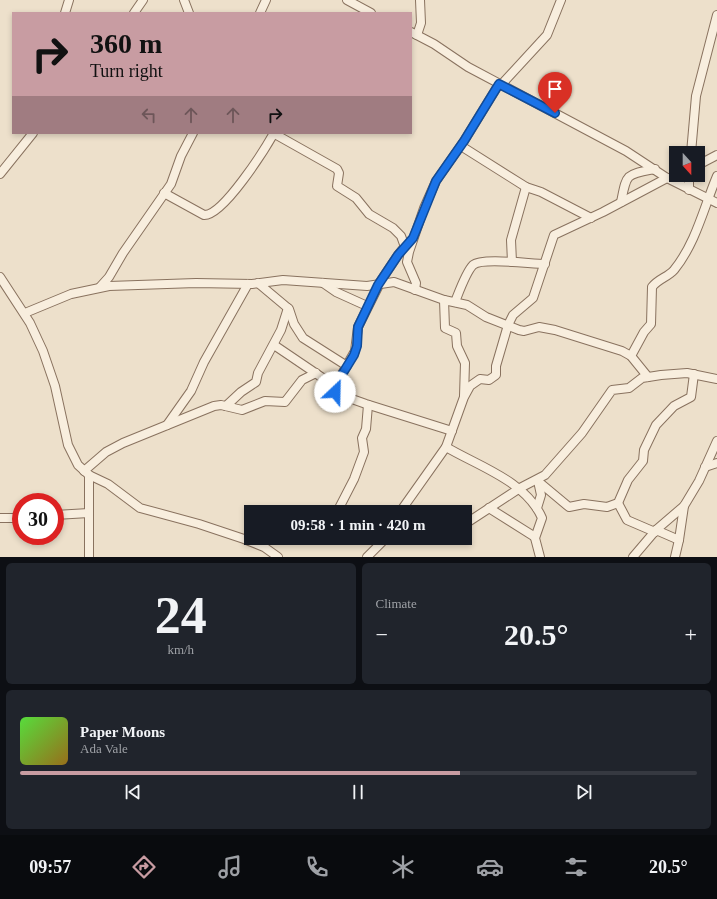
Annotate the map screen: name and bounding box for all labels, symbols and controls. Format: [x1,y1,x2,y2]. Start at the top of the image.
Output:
icon: right [24,28,76,80]
text: 360 m [90,28,162,59]
text: Turn right [90,61,163,81]
pin [538,72,572,113]
icon: arrive [544,78,566,100]
icon: left [138,104,160,126]
icon: ahead [180,104,202,126]
icon: ahead [222,104,244,126]
icon: right [264,104,286,126]
north arrow [669,146,705,182]
map controls [669,146,705,182]
position arrow [314,371,356,413]
speed limit sign: 30 [12,493,64,545]
text: 09:58 · 1 min · 420 m [291,517,426,533]
text: 24 [155,587,207,644]
text: Climate [376,596,417,611]
text: 20.5° [504,618,569,651]
text: − [376,622,388,647]
text: + [685,622,697,647]
text: km/h [167,642,194,657]
text: Paper Moons [80,724,165,740]
text: Ada Vale [80,741,128,756]
icon: previous [122,781,144,803]
icon: pause [347,781,369,803]
icon: next [573,781,595,803]
icon: directions [130,853,158,881]
icon: music [216,853,244,881]
icon: phone [303,853,331,881]
icon: climate [389,853,417,881]
icon: car [476,853,504,881]
icon: filters [562,853,590,881]
text: 09:57 [29,857,71,877]
text: 20.5° [649,857,688,877]

